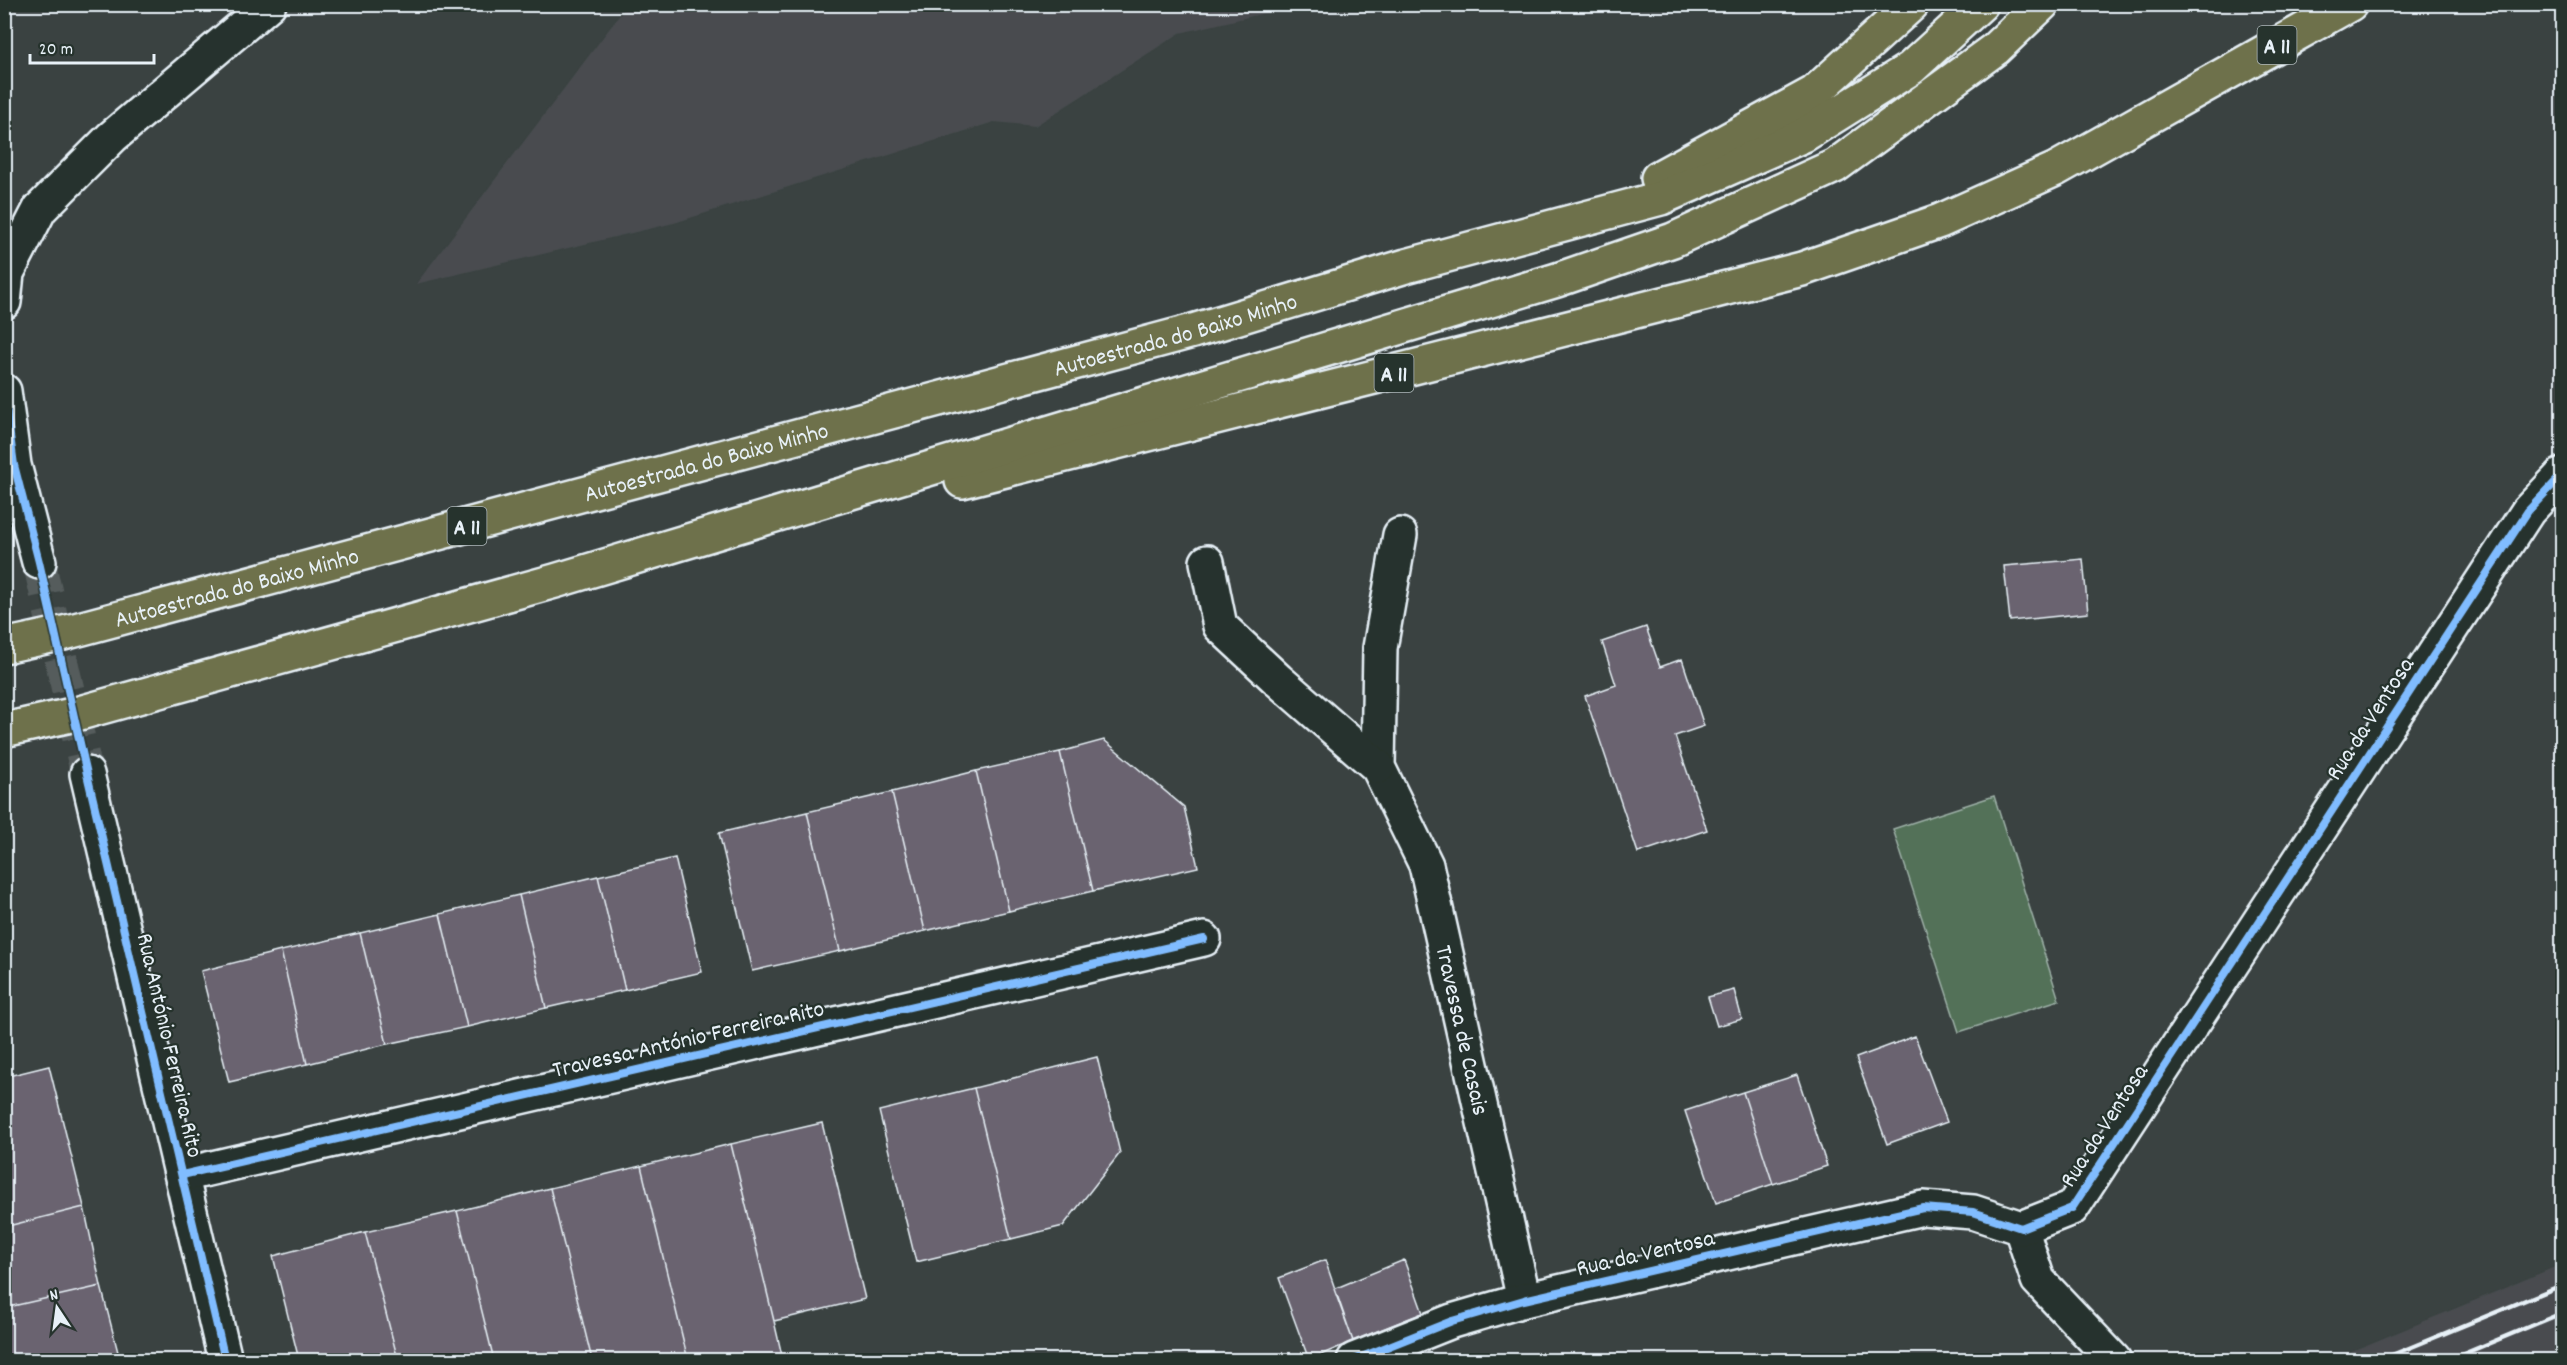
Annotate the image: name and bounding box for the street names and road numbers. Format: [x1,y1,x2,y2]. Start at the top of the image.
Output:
road number: A 11 [2258,26,2296,64]
street label: Autoestrada do Baixo Minho [1050,286,1302,388]
road number: A 11 [1374,354,1414,392]
street label: Autoestrada do Baixo Minho [581,415,833,513]
road number: A 11 [448,507,486,545]
street label: Autoestrada do Baixo Minho [111,541,363,639]
street label: Rua da Ventosa [2319,651,2425,788]
street label: Rua António Ferreira Rito [126,930,210,1161]
street label: Travessa de Casais [1425,942,1496,1119]
street label: Travessa António Ferreira Rito [549,993,828,1089]
street label: Rua da Ventosa [2053,1058,2159,1195]
street label: Rua da Ventosa [1573,1222,1719,1287]

